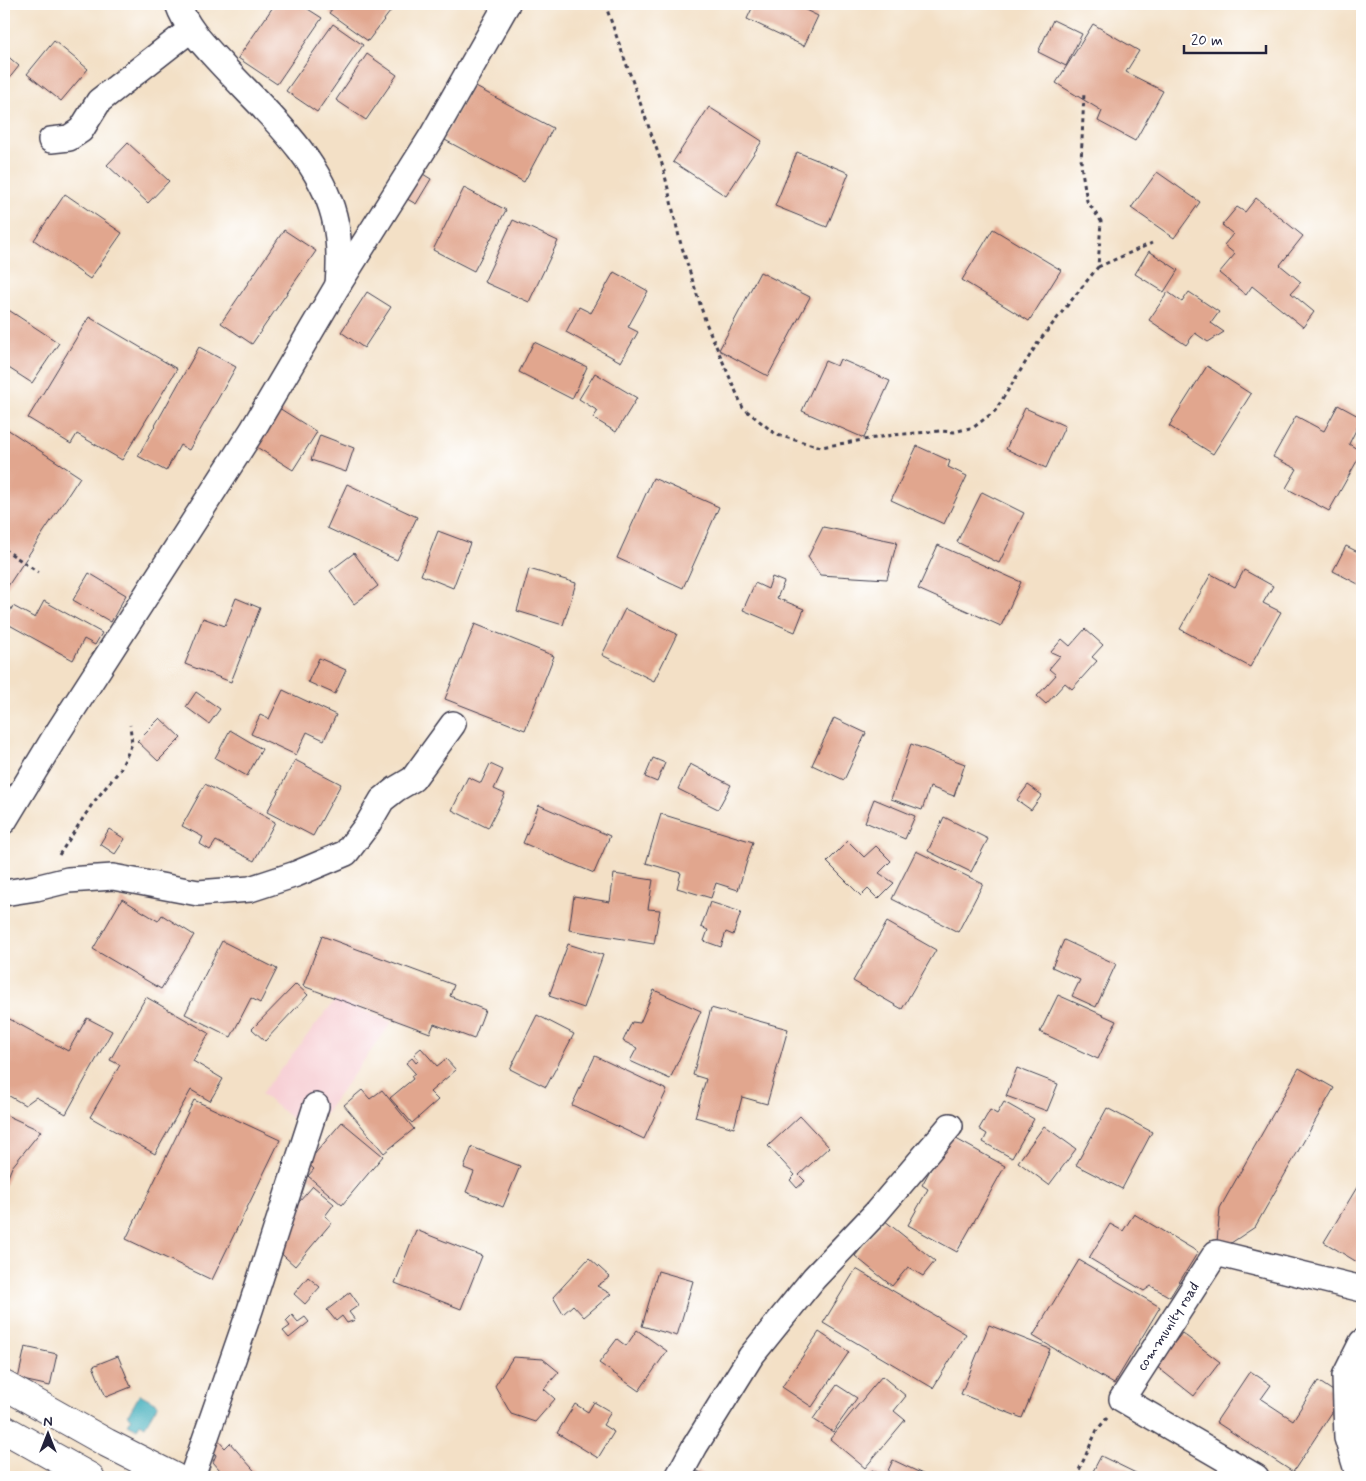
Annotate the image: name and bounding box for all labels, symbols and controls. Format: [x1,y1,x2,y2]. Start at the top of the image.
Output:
scale bar [1184,22,1266,54]
text: 20 m [1191,31,1223,51]
street label: community road [1132,1278,1205,1375]
north arrow [22,1408,72,1458]
text: N [43,1413,53,1431]

